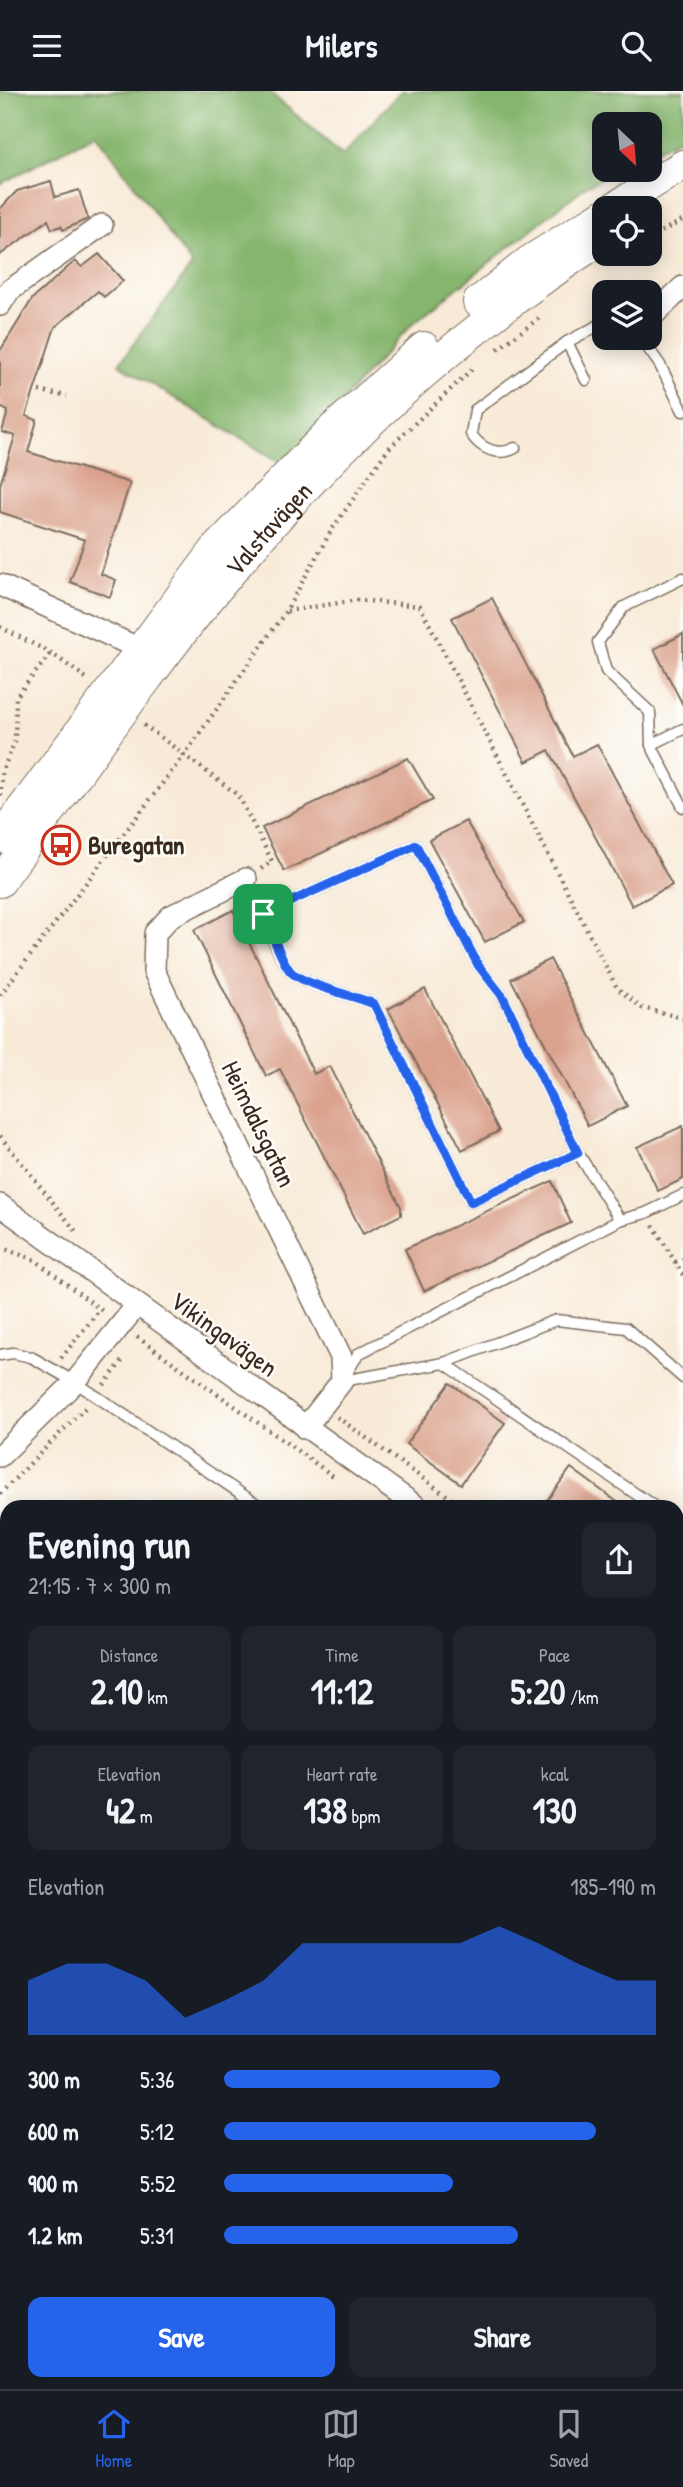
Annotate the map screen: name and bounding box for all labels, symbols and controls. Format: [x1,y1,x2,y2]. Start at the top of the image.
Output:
text: Milers [305,24,378,67]
icon: menu [28,27,66,65]
icon: search [617,27,655,65]
north arrow [592,112,662,182]
map controls [592,112,662,350]
button: locate [592,196,662,266]
button: layers [592,280,662,350]
street label: Valstavägen [217,474,320,583]
bus stop icon: Buregatan [40,824,82,866]
place label: Buregatan [88,827,185,863]
pin [233,884,293,944]
icon: arrive [244,895,282,933]
street label: Heimdalsgatan [214,1055,305,1193]
street label: Vikingavägen [164,1283,285,1384]
text: Evening run [28,1518,191,1570]
button: share [582,1523,656,1597]
text: 21:15 · 7 × 300 m [28,1570,171,1601]
text: Distance [100,1642,158,1668]
text: Time [325,1642,359,1668]
text: Pace [539,1642,570,1668]
text: 2.10 [91,1668,143,1715]
text: 11:12 [311,1668,373,1715]
text: 5:20 [511,1668,566,1715]
text: km [143,1684,168,1710]
text: /km [566,1684,599,1710]
text: Elevation [98,1761,161,1787]
text: Heart rate [307,1761,377,1787]
text: kcal [541,1761,569,1787]
text: 42 [106,1787,135,1834]
text: 138 [304,1787,347,1834]
text: 130 [533,1787,577,1834]
text: m [135,1803,153,1829]
text: bpm [347,1803,380,1829]
text: Elevation [28,1871,104,1902]
text: 185–190 m [570,1871,656,1902]
text: 300 m [28,2064,80,2095]
text: 5:36 [140,2064,175,2095]
text: 600 m [28,2116,79,2147]
text: 5:12 [140,2116,174,2147]
text: 900 m [28,2168,78,2199]
text: 5:52 [140,2168,176,2199]
text: 1.2 km [28,2220,83,2251]
text: 5:31 [140,2220,174,2251]
button: Save [28,2297,335,2377]
button: Share [349,2297,656,2377]
tab: Home [95,2405,133,2473]
tab: Map [322,2405,360,2473]
tab: Saved [550,2405,588,2473]

